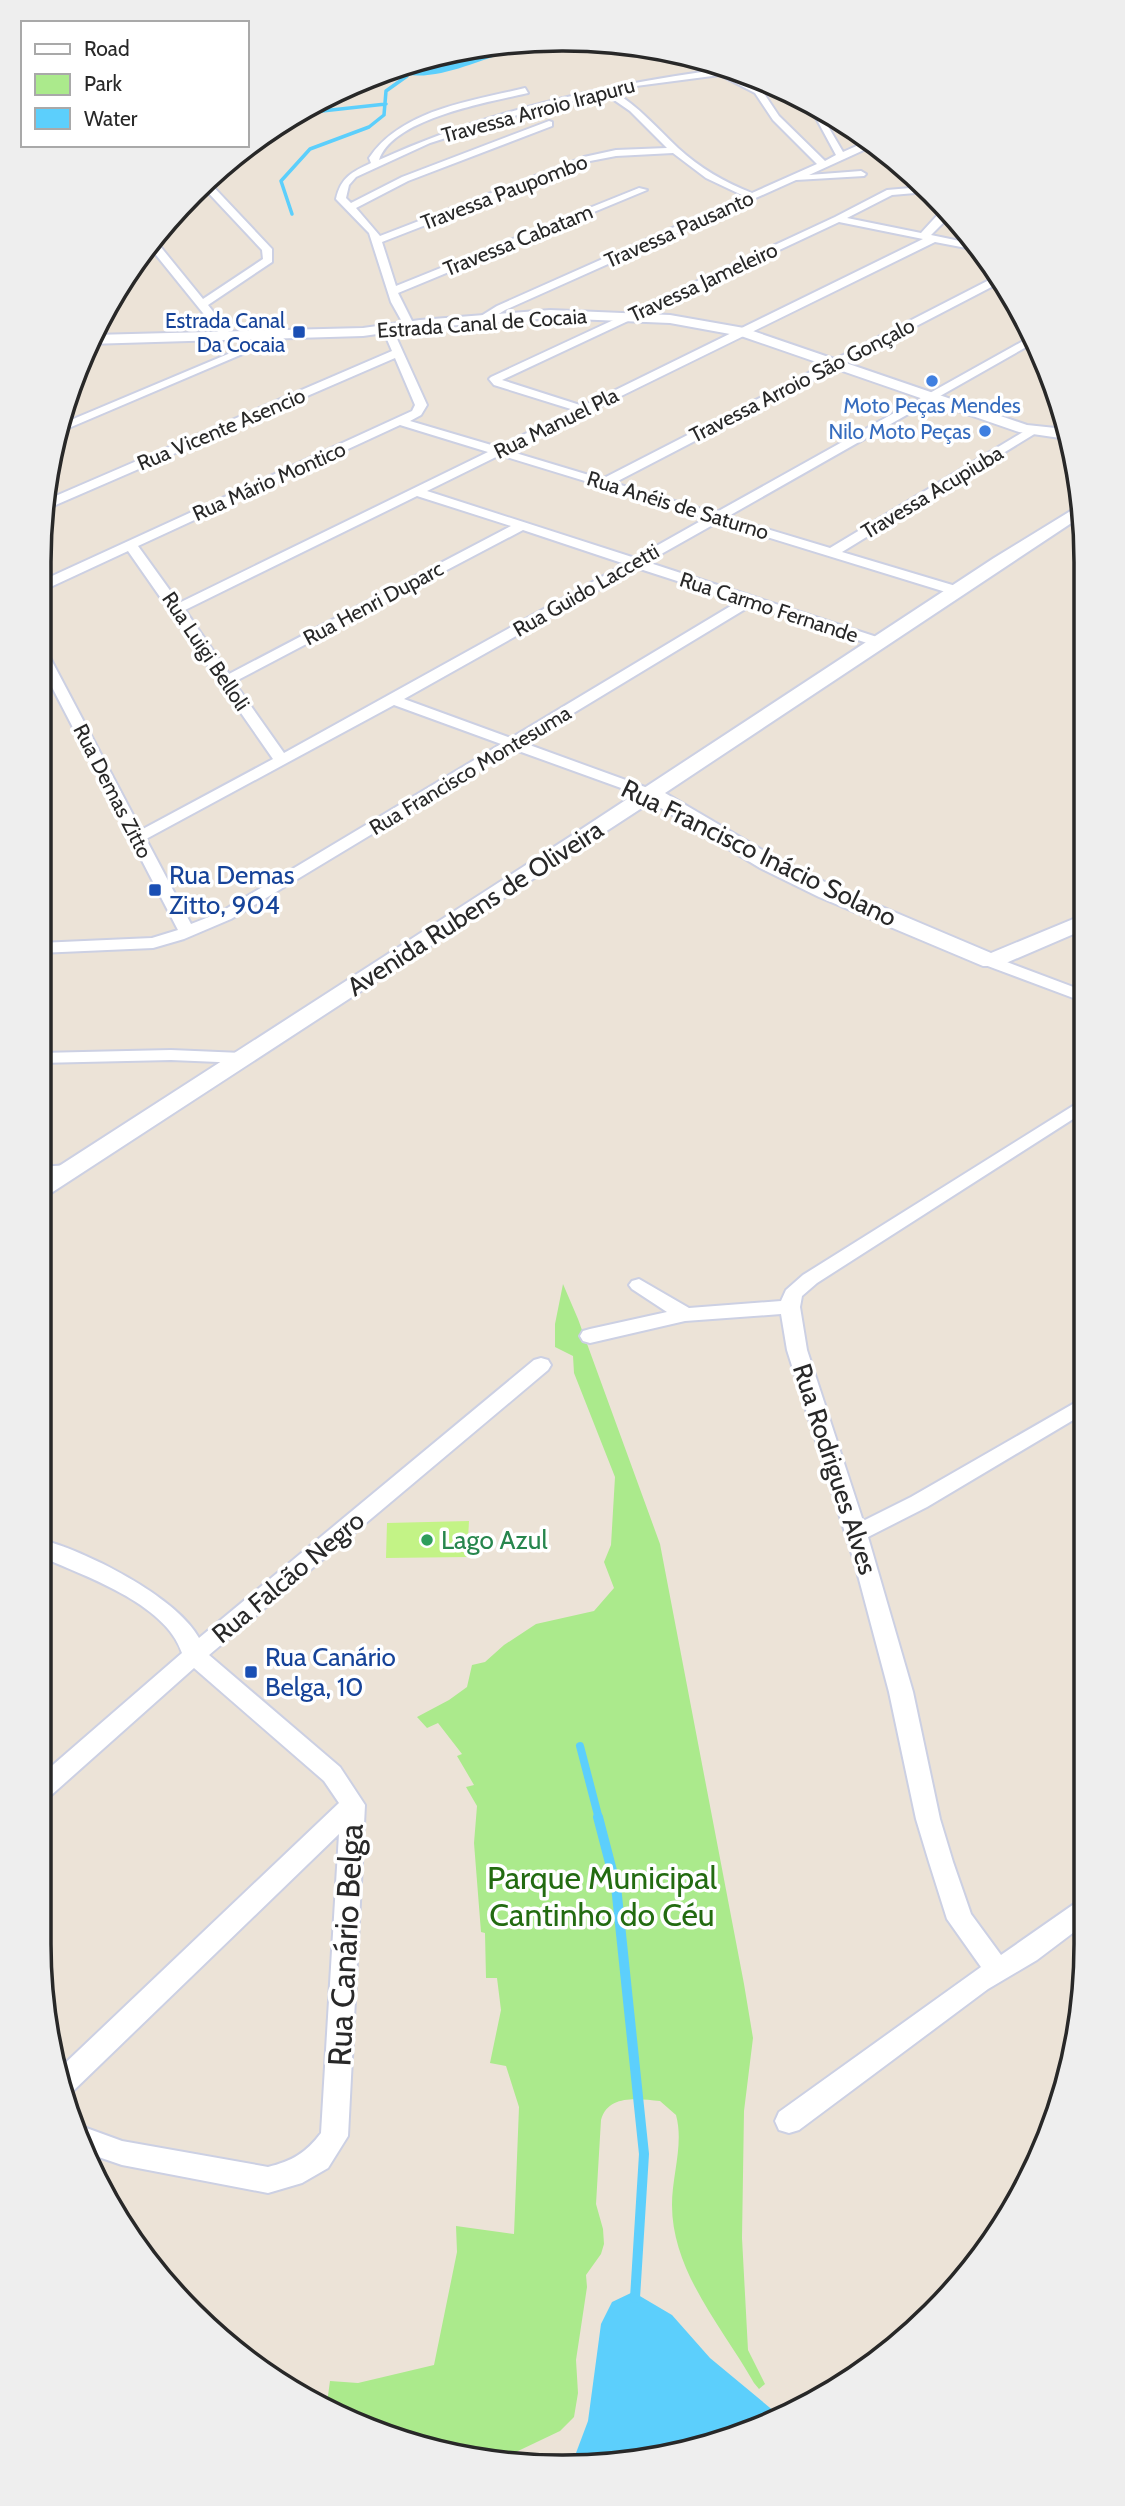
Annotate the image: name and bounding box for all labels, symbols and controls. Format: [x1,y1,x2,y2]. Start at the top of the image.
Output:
legend [21,21,248,147]
text: Road [84,36,130,61]
text: Park [84,71,122,96]
street label: Travessa Arroio Irapuru [439,72,637,148]
text: Water [84,106,138,131]
street label: Travessa Paupombo [417,149,591,235]
street label: Travessa Pausanto [601,185,757,273]
street label: Travessa Cabatam [440,199,596,281]
street label: Travessa Jameleiro [625,237,781,327]
street label: Estrada Canal de Cocaia [376,303,588,343]
place label: Estrada Canal Da Cocaia [165,308,285,357]
street label: Travessa Arroio São Gonçalo [685,312,919,448]
marker: Estrada Canal Da Cocaia [291,324,307,340]
marker: Moto Peças Mendes [924,373,940,389]
street label: Rua Vicente Asencio [133,382,309,476]
street label: Rua Manuel Pla [490,382,622,464]
place label: Moto Peças Mendes [843,393,1021,418]
place label: Nilo Moto Peças [829,419,971,444]
marker: Nilo Moto Peças [977,423,993,439]
street label: Rua Mário Montico [189,436,349,526]
street label: Travessa Acupiuba [857,440,1007,544]
street label: Rua Anéis de Saturno [584,465,772,545]
street label: Rua Guido Laccetti [509,538,663,642]
street label: Rua Henri Duparc [299,556,447,650]
street label: Rua Carmo Fernande [677,566,862,648]
street label: Rua Luigi Belloli [157,587,255,715]
street label: Rua Francisco Montesuma [365,700,575,840]
street label: Rua Demas Zitto [68,720,158,862]
street label: Rua Francisco Inácio Solano [616,772,902,934]
street label: Avenida Rubens de Oliveira [341,813,609,1003]
place label: Rua Demas Zitto, 904 [169,859,295,921]
marker: Rua Demas Zitto, 904 [147,882,163,898]
street label: Rua Rodrigues Alves [786,1359,884,1579]
street label: Rua Falcão Negro [205,1504,371,1650]
place label: Lago Azul [441,1524,548,1556]
marker: Lago Azul [419,1532,435,1548]
place label: Rua Canário Belga, 10 [265,1641,396,1703]
marker: Rua Canário Belga, 10 [243,1664,259,1680]
street label: Rua Canário Belga [319,1822,371,2067]
park label: Parque Municipal Cantinho do Céu [487,1858,718,1934]

